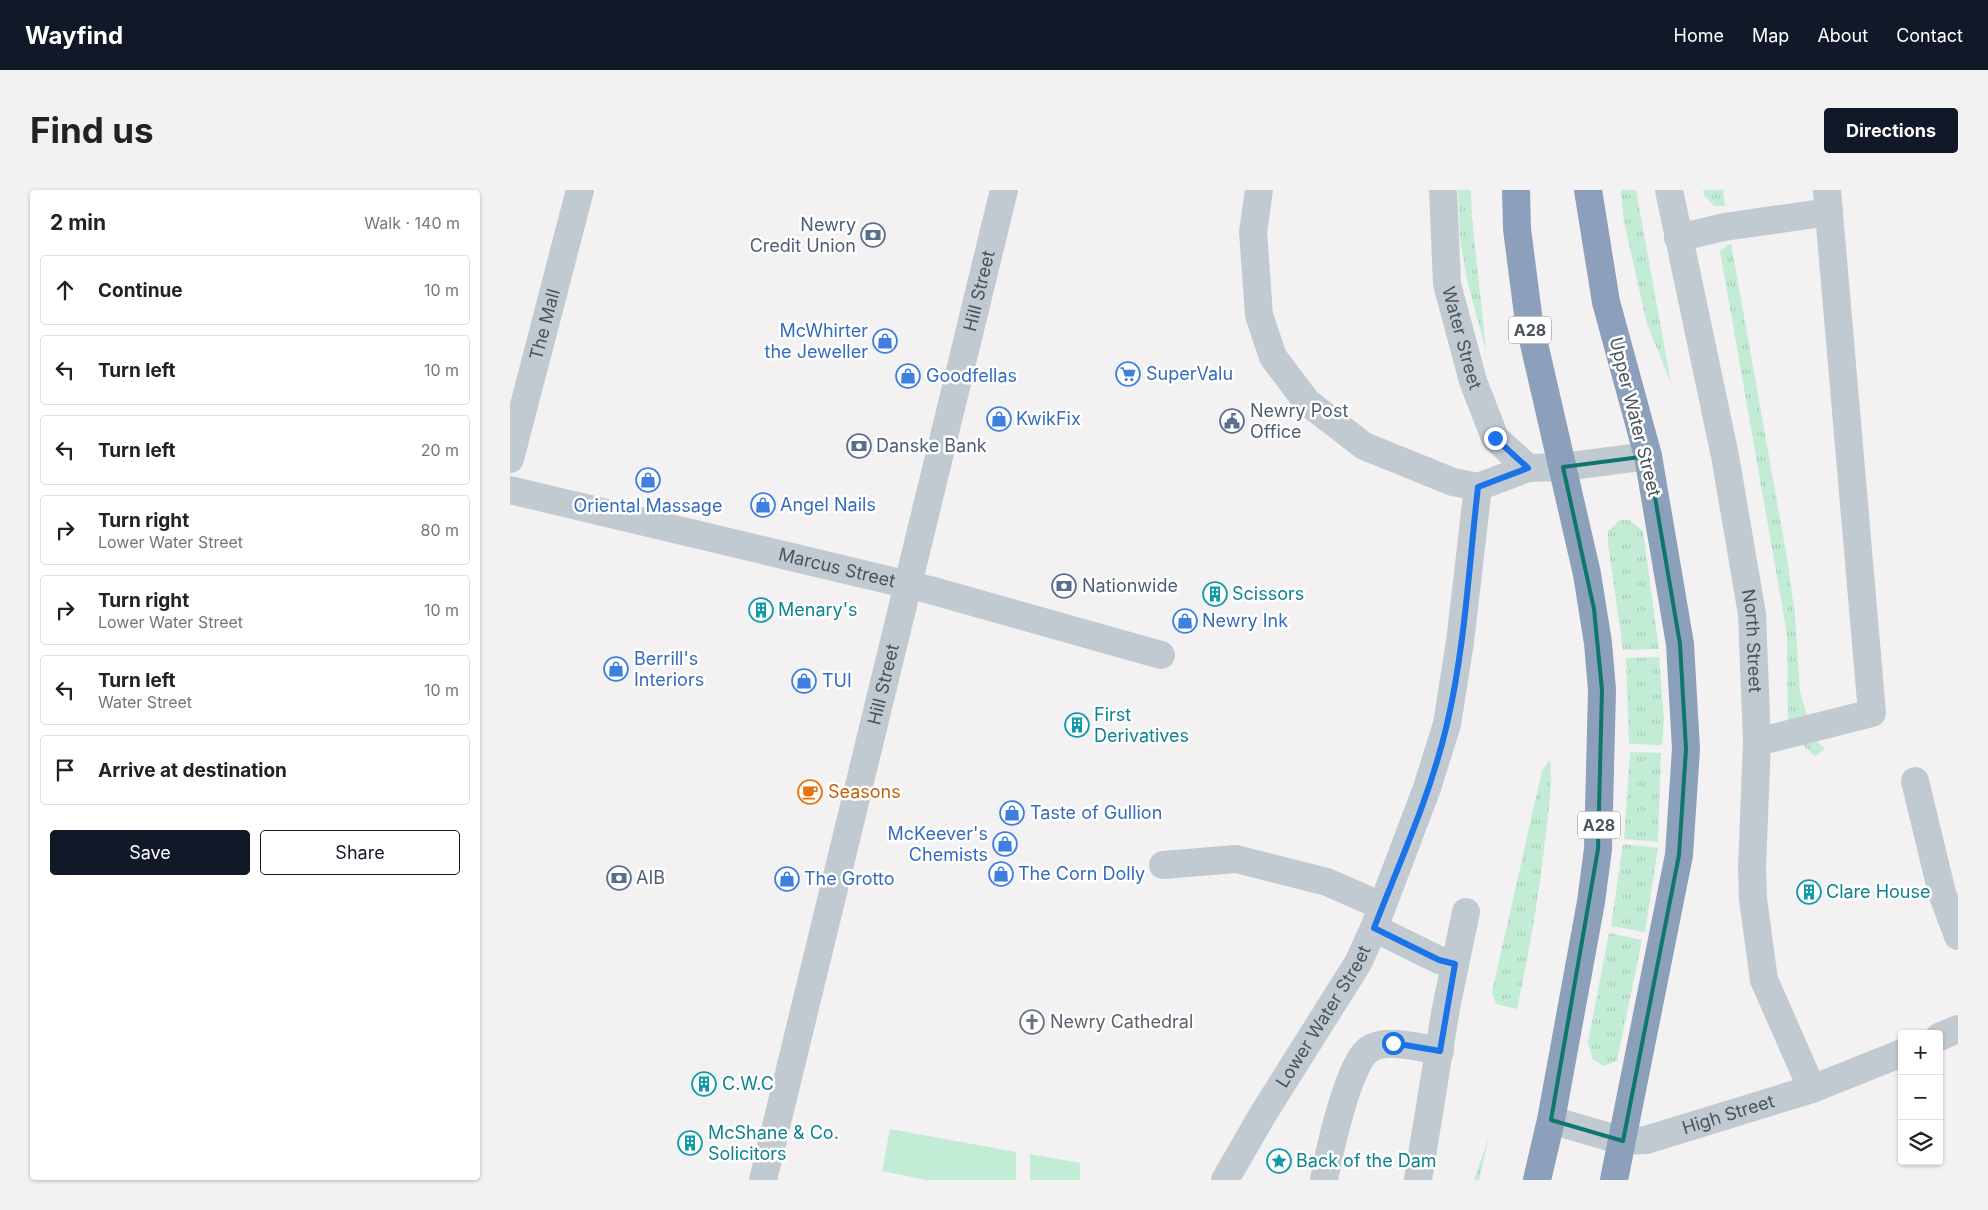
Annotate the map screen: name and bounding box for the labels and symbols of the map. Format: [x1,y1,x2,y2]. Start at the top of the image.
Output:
place label: Newry Credit Union [750,214,856,256]
bank icon: Newry Credit Union [860,222,886,248]
street label: Hill Street [959,248,999,333]
street label: Water Street [1438,284,1486,393]
street label: The Mall [525,286,564,362]
road number: A28 [1509,316,1551,344]
place label: McWhirter the Jeweller [765,320,868,362]
shop icon: McWhirter the Jeweller [872,328,898,354]
street label: Upper Water Street [1606,335,1665,499]
supermarket icon: SuperValu [1115,361,1141,387]
shop icon: Goodfellas [895,363,921,389]
place label: SuperValu [1146,363,1233,384]
place label: Goodfellas [926,365,1017,386]
place label: Newry Post Office [1250,400,1348,442]
shop icon: KwikFix [986,406,1012,432]
place label: KwikFix [1016,408,1081,429]
public building icon: Newry Post Office [1219,408,1245,434]
route end [1484,427,1507,450]
bank icon: Danske Bank [846,433,872,459]
place label: Danske Bank [876,435,987,456]
shop icon: Oriental Massage [635,467,661,493]
shop icon: Angel Nails [750,492,776,518]
place label: Angel Nails [780,494,876,515]
place label: Oriental Massage [574,495,722,516]
street label: Marcus Street [777,543,898,591]
bank icon: Nationwide [1051,573,1077,599]
place label: Nationwide [1082,575,1178,596]
building icon: Scissors [1202,581,1228,607]
place label: Scissors [1232,583,1304,604]
street label: North Street [1738,587,1766,693]
building icon: Menary's [748,597,774,623]
place label: Menary's [778,599,858,620]
shop icon: Newry Ink [1172,608,1198,634]
place label: Newry Ink [1202,610,1288,631]
street label: Hill Street [863,642,903,727]
place label: Berrill's Interiors [634,648,704,690]
shop icon: Berrill's Interiors [603,656,629,682]
shop icon: TUI [791,668,817,694]
place label: TUI [822,670,852,691]
place label: First Derivatives [1094,704,1189,746]
building icon: First Derivatives [1064,712,1090,738]
cafe icon: Seasons [797,779,823,805]
place label: Seasons [828,781,901,802]
shop icon: Taste of Gullion [999,800,1025,826]
place label: Taste of Gullion [1030,802,1162,823]
road number: A28 [1578,812,1620,838]
place label: McKeever's Chemists [888,823,988,865]
shop icon: McKeever's Chemists [992,831,1018,857]
shop icon: The Corn Dolly [988,861,1014,887]
place label: The Corn Dolly [1018,863,1145,884]
bank icon: AIB [606,865,632,891]
shop icon: The Grotto [774,866,800,892]
place label: AIB [636,867,665,888]
place label: The Grotto [804,868,894,889]
building icon: Clare House [1796,879,1822,905]
place label: Clare House [1826,881,1930,902]
street label: Lower Water Street [1271,942,1375,1091]
church icon: Newry Cathedral [1019,1009,1045,1035]
place label: Newry Cathedral [1050,1011,1193,1032]
route start [1382,1032,1405,1055]
building icon: C.W.C [691,1071,717,1097]
place label: C.W.C [722,1073,774,1094]
street label: High Street [1679,1090,1777,1138]
place label: McShane & Co. Solicitors [708,1122,839,1164]
building icon: McShane & Co. Solicitors [677,1130,703,1156]
place icon: Back of the Dam [1266,1148,1292,1174]
place label: Back of the Dam [1296,1150,1437,1171]

